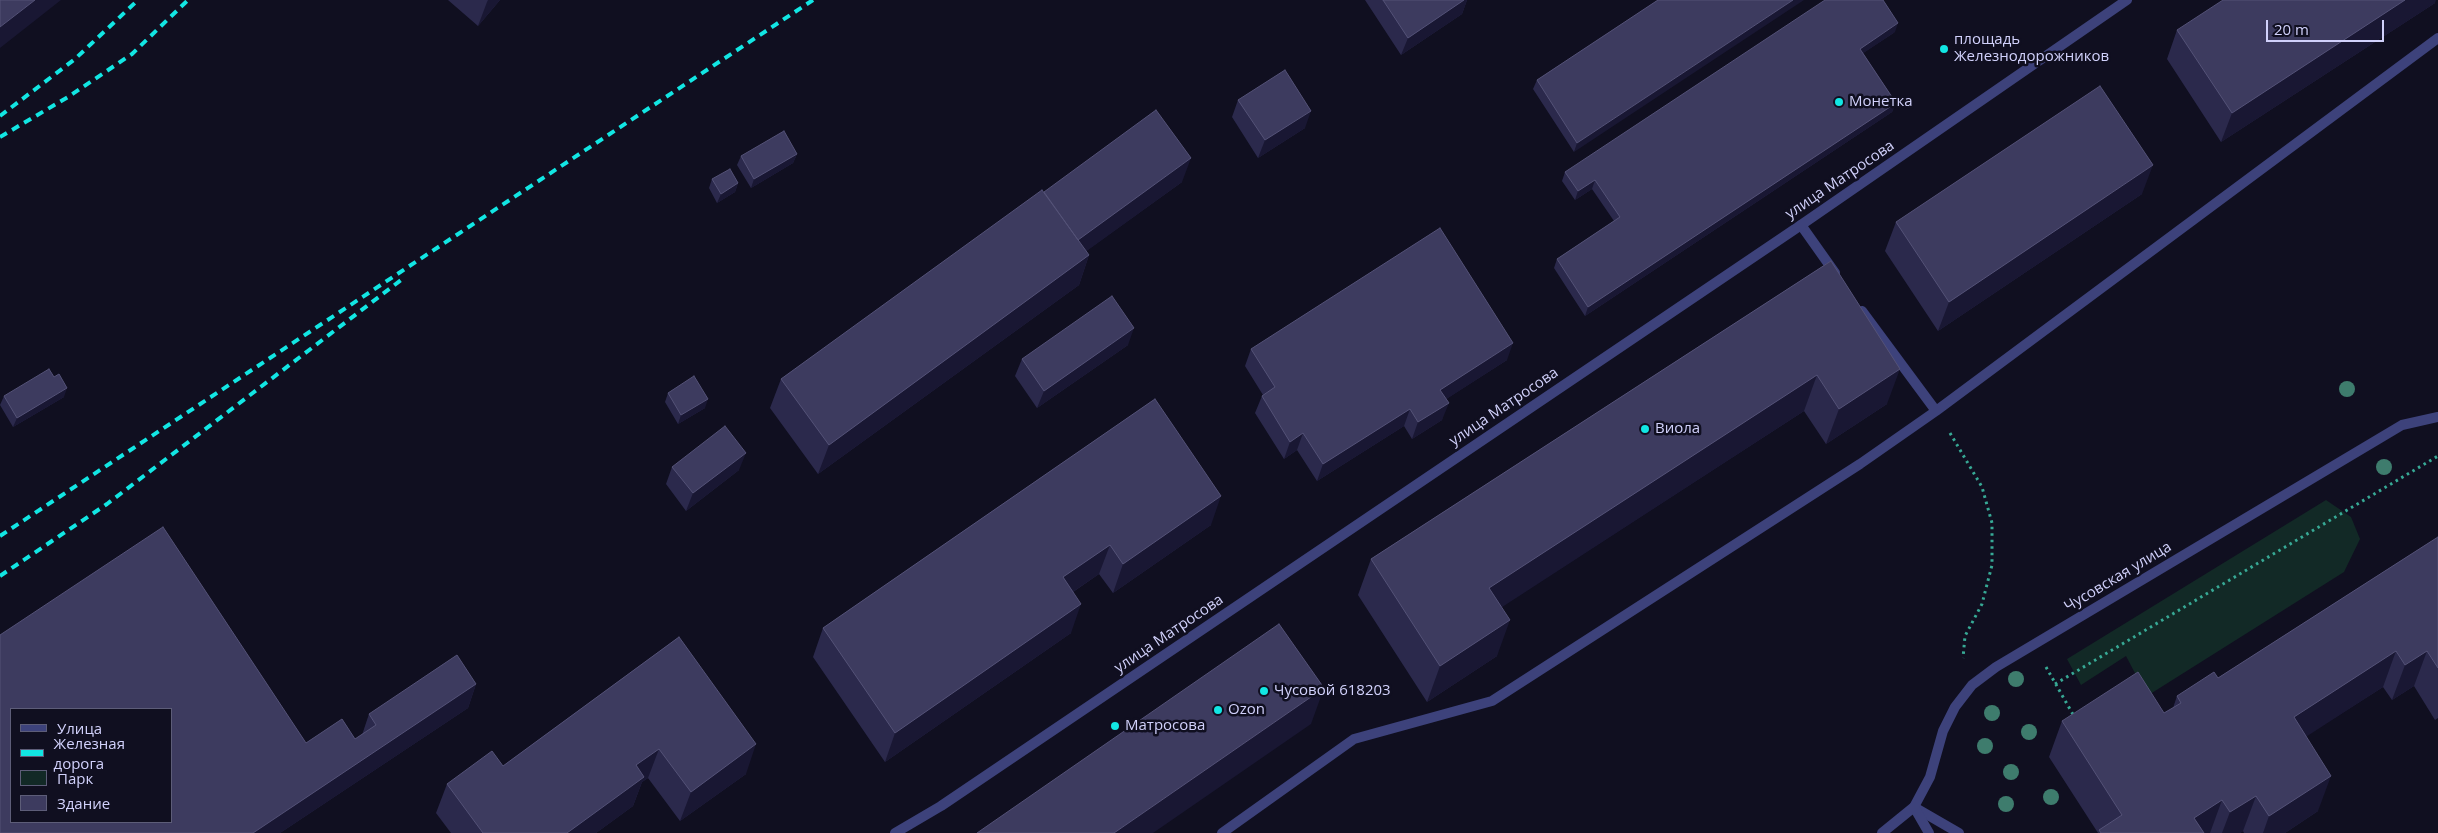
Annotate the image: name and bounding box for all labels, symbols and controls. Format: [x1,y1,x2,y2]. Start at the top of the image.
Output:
scale bar [2268,10,2386,42]
text: 20 m [2274,19,2309,39]
place label: площадь Железнодорожников [1954,31,2109,66]
marker: площадь Железнодорожников [1938,43,1950,55]
place label: Монетка [1849,93,1913,111]
marker: Монетка [1833,96,1845,108]
street label: улица Матросова [1782,137,1898,223]
street label: улица Матросова [1446,364,1562,450]
place label: Виола [1655,420,1700,438]
marker: Виола [1639,423,1651,435]
street label: Чусовская улица [2061,538,2175,616]
street label: улица Матросова [1111,591,1227,677]
place label: Чусовой 618203 [1274,682,1391,700]
marker: Чусовой 618203 [1258,685,1270,697]
place label: Ozon [1228,701,1265,719]
marker: Ozon [1212,704,1224,716]
legend [10,708,172,823]
place label: Матросова [1125,717,1205,735]
text: Улица [57,718,102,738]
marker: Матросова [1109,720,1121,732]
text: Железная дорога [54,733,125,773]
text: Парк [57,768,93,788]
text: Здание [57,793,110,813]

